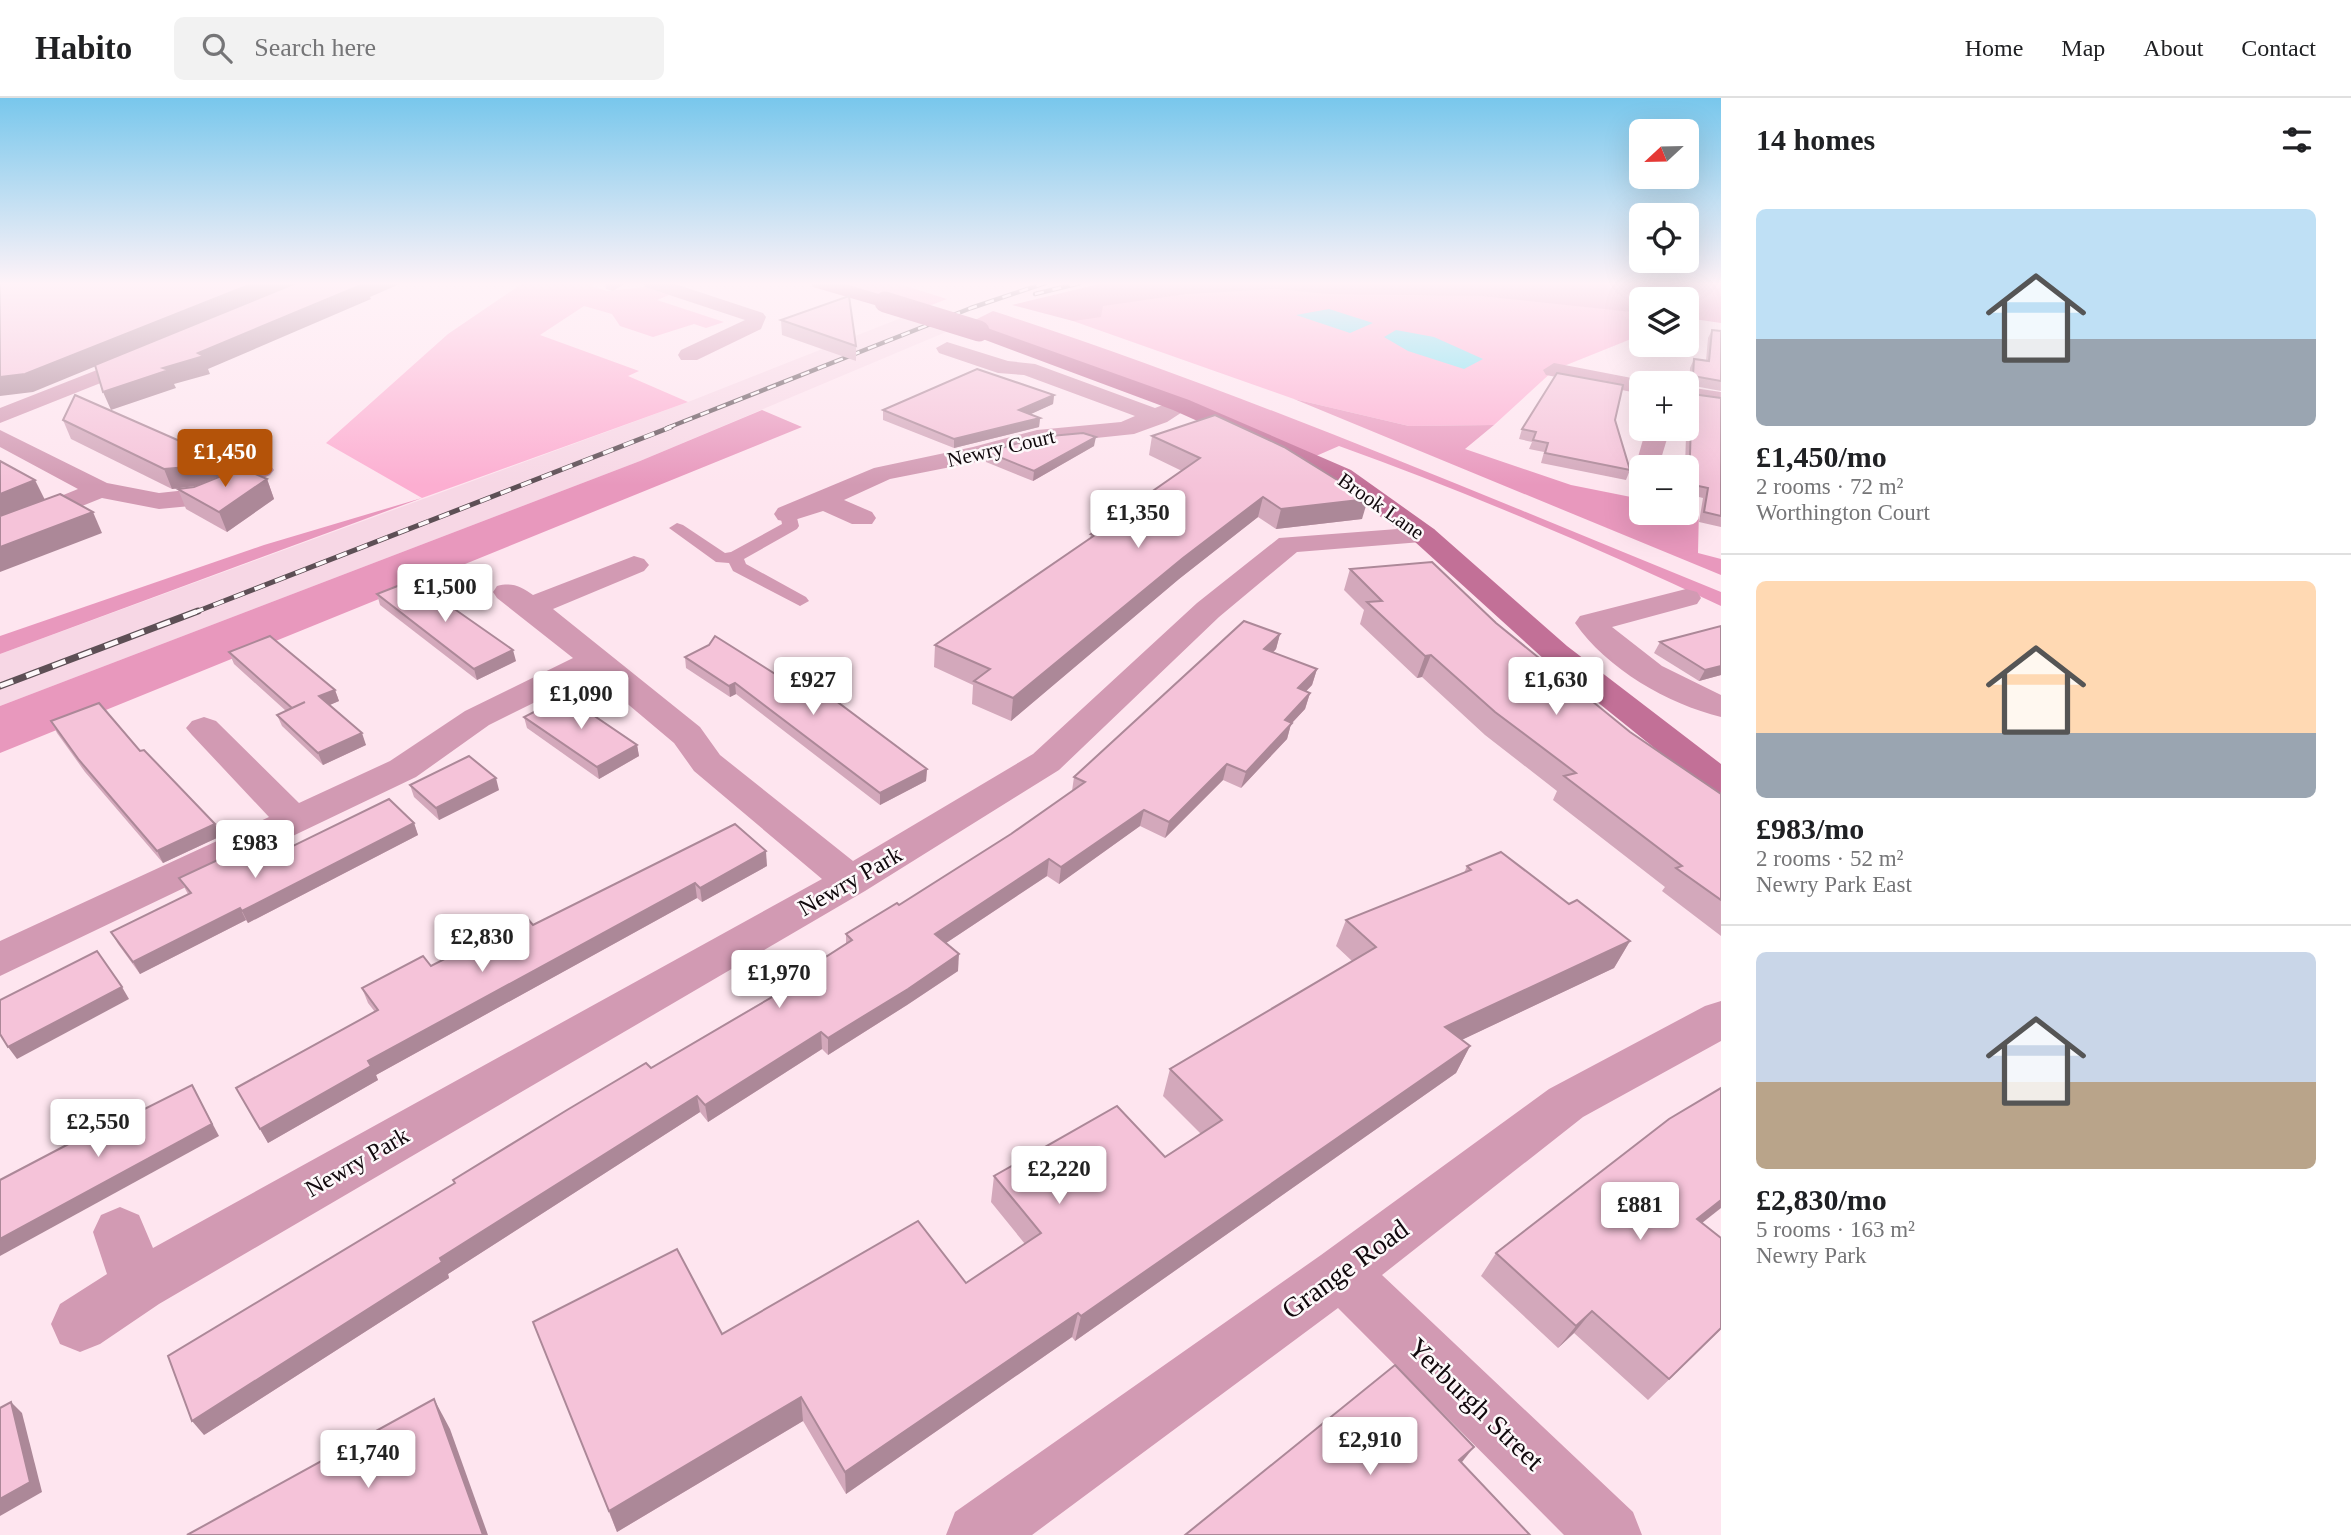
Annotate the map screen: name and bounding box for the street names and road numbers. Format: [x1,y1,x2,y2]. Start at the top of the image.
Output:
street label: Newry Court [945,424,1058,472]
street label: Brook Lane [1333,468,1429,544]
street label: Newry Park [794,841,906,921]
street label: Newry Park [301,1122,413,1202]
street label: Grange Road [1276,1213,1414,1325]
street label: Yerburgh Street [1402,1332,1550,1477]

